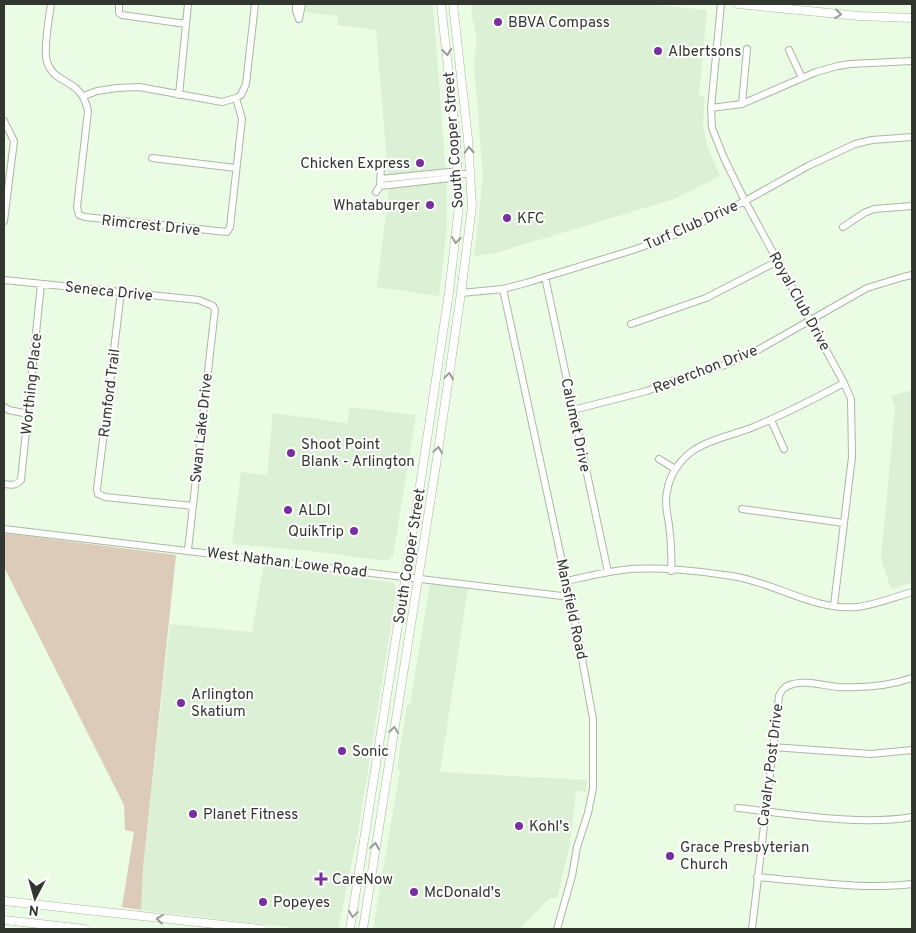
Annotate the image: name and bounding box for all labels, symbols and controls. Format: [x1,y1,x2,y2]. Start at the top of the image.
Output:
one-way arrow [835,8,843,19]
place label: BBVA Compass [508,14,610,33]
marker: BBVA Compass [492,16,504,28]
place label: Albertsons [668,43,741,62]
marker: Albertsons [652,45,664,57]
one-way arrow [441,49,452,57]
street label: South Cooper Street [440,71,469,209]
one-way arrow [463,146,474,154]
place label: Chicken Express [300,155,410,174]
marker: Chicken Express [414,157,426,169]
place label: Whataburger [333,197,420,216]
street label: Turf Club Drive [642,197,741,256]
marker: Whataburger [424,199,436,211]
place label: KFC [517,210,545,229]
street label: Rimcrest Drive [100,212,201,241]
marker: KFC [501,212,513,224]
one-way arrow [451,237,462,245]
street label: Royal Club Drive [764,249,834,355]
street label: Seneca Drive [64,278,154,307]
street label: Worthing Place [18,332,47,436]
street label: Reverchon Drive [650,342,761,399]
street label: Rumford Trail [96,348,125,439]
street label: Swan Lake Drive [187,372,218,484]
one-way arrow [443,372,453,380]
street label: Calumet Drive [555,377,594,474]
place label: Shoot Point Blank - Arlington [301,436,415,472]
one-way arrow [432,446,443,454]
marker: Shoot Point Blank - Arlington [285,447,297,459]
street label: South Cooper Street [390,487,431,625]
place label: ALDI [298,502,331,521]
marker: ALDI [282,504,294,516]
place label: QuikTrip [288,523,344,542]
marker: QuikTrip [348,525,360,537]
street label: West Nathan Lowe Road [205,544,368,583]
street label: Mansfield Road [551,557,590,661]
place label: Arlington Skatium [191,686,254,722]
marker: Arlington Skatium [175,697,187,709]
street label: Cavalry Post Drive [755,703,788,828]
one-way arrow [388,726,399,734]
place label: Sonic [352,743,389,762]
marker: Sonic [336,745,348,757]
place label: Planet Fitness [203,806,298,825]
marker: Planet Fitness [187,808,199,820]
place label: Kohl's [529,818,570,837]
marker: Kohl's [513,820,525,832]
place label: Grace Presbyterian Church [680,839,809,875]
one-way arrow [370,842,380,851]
marker: Grace Presbyterian Church [664,850,676,862]
place label: CareNow [332,871,393,890]
marker: CareNow [314,872,328,886]
north arrow [10,873,60,923]
place label: McDonald's [424,884,501,903]
marker: McDonald's [408,886,420,898]
place label: Popeyes [273,894,330,913]
marker: Popeyes [257,896,269,908]
text: N [28,900,40,918]
one-way arrow [348,910,358,918]
one-way arrow [156,913,164,924]

